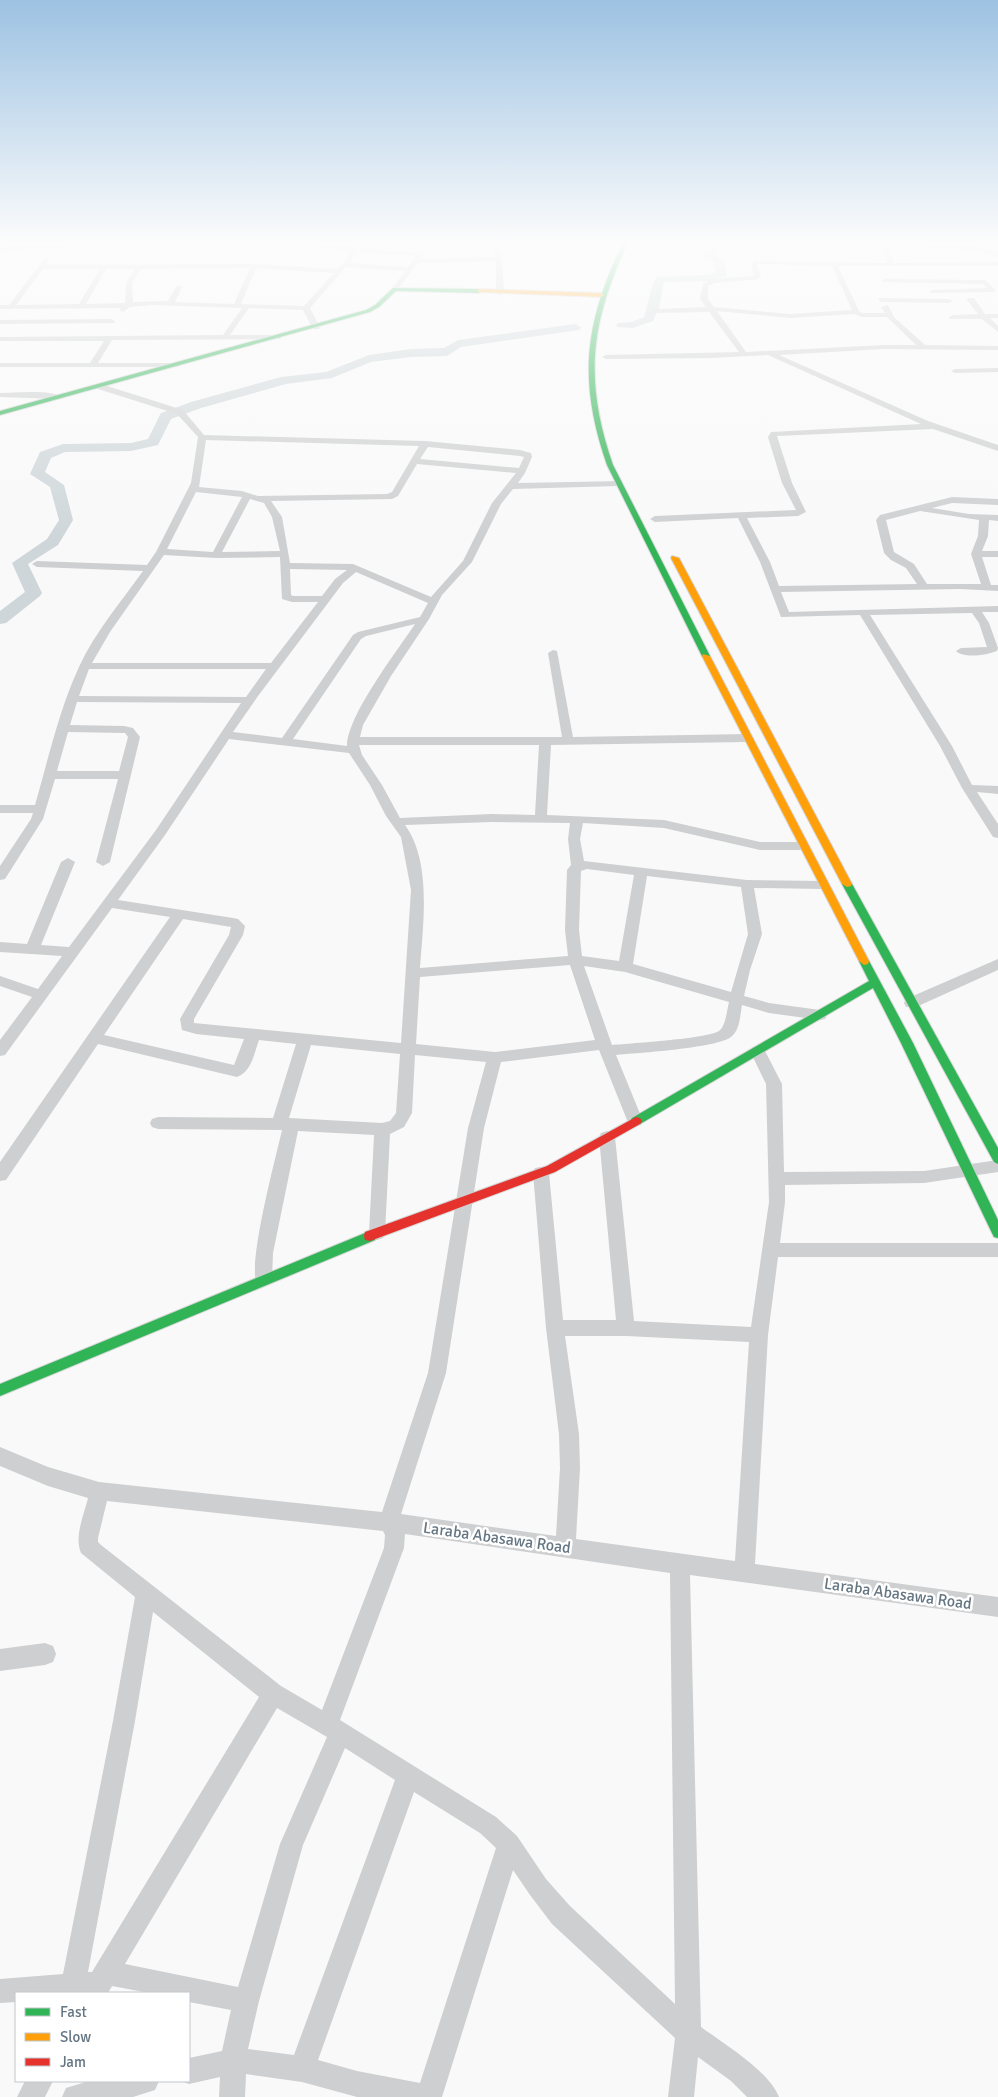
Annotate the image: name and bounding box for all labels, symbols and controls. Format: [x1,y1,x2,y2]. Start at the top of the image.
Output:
street label: Laraba Abasawa Road [422,1518,572,1558]
street label: Laraba Abasawa Road [823,1574,973,1614]
legend [15,1992,190,2082]
text: Fast [60,2003,87,2021]
text: Slow [60,2028,91,2046]
text: Jam [60,2053,86,2071]

